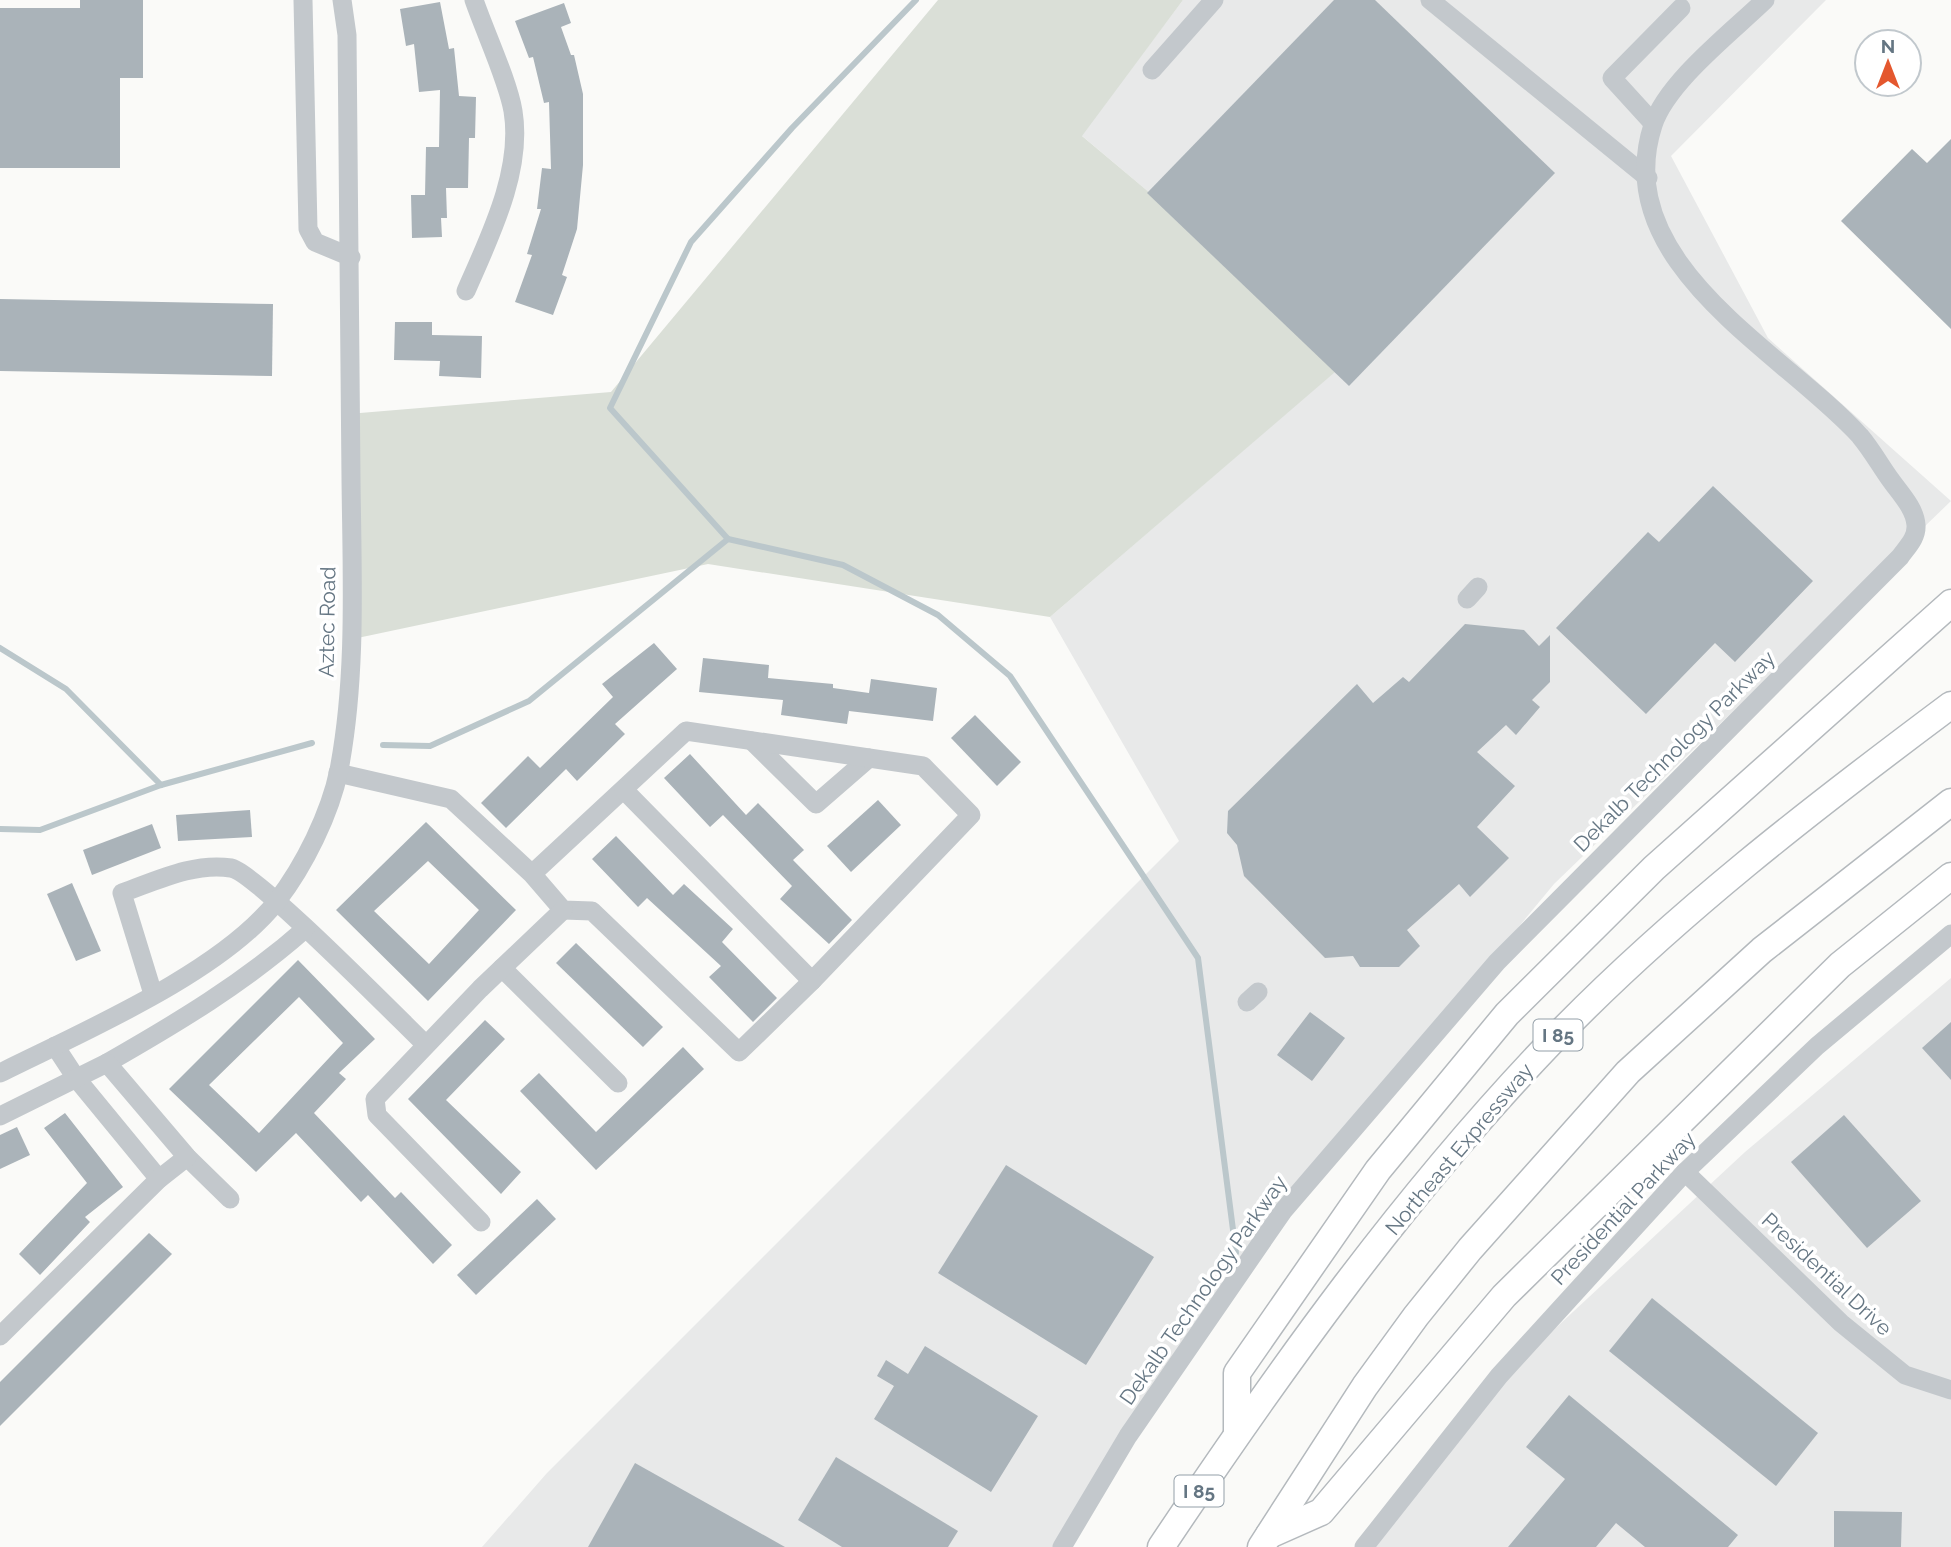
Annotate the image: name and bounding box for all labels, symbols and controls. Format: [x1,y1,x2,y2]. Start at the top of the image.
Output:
north arrow [1853,28,1923,98]
text: N [1881,35,1895,57]
street label: Aztec Road [314,566,340,678]
street label: Dekalb Technology Parkway [1568,645,1780,857]
road number: I 85 [1534,1020,1582,1050]
street label: Northeast Expressway [1380,1058,1538,1240]
street label: Presidential Parkway [1546,1126,1700,1290]
street label: Dekalb Technology Parkway [1114,1171,1292,1409]
street label: Presidential Drive [1757,1207,1897,1341]
road number: I 85 [1174,1476,1224,1506]

